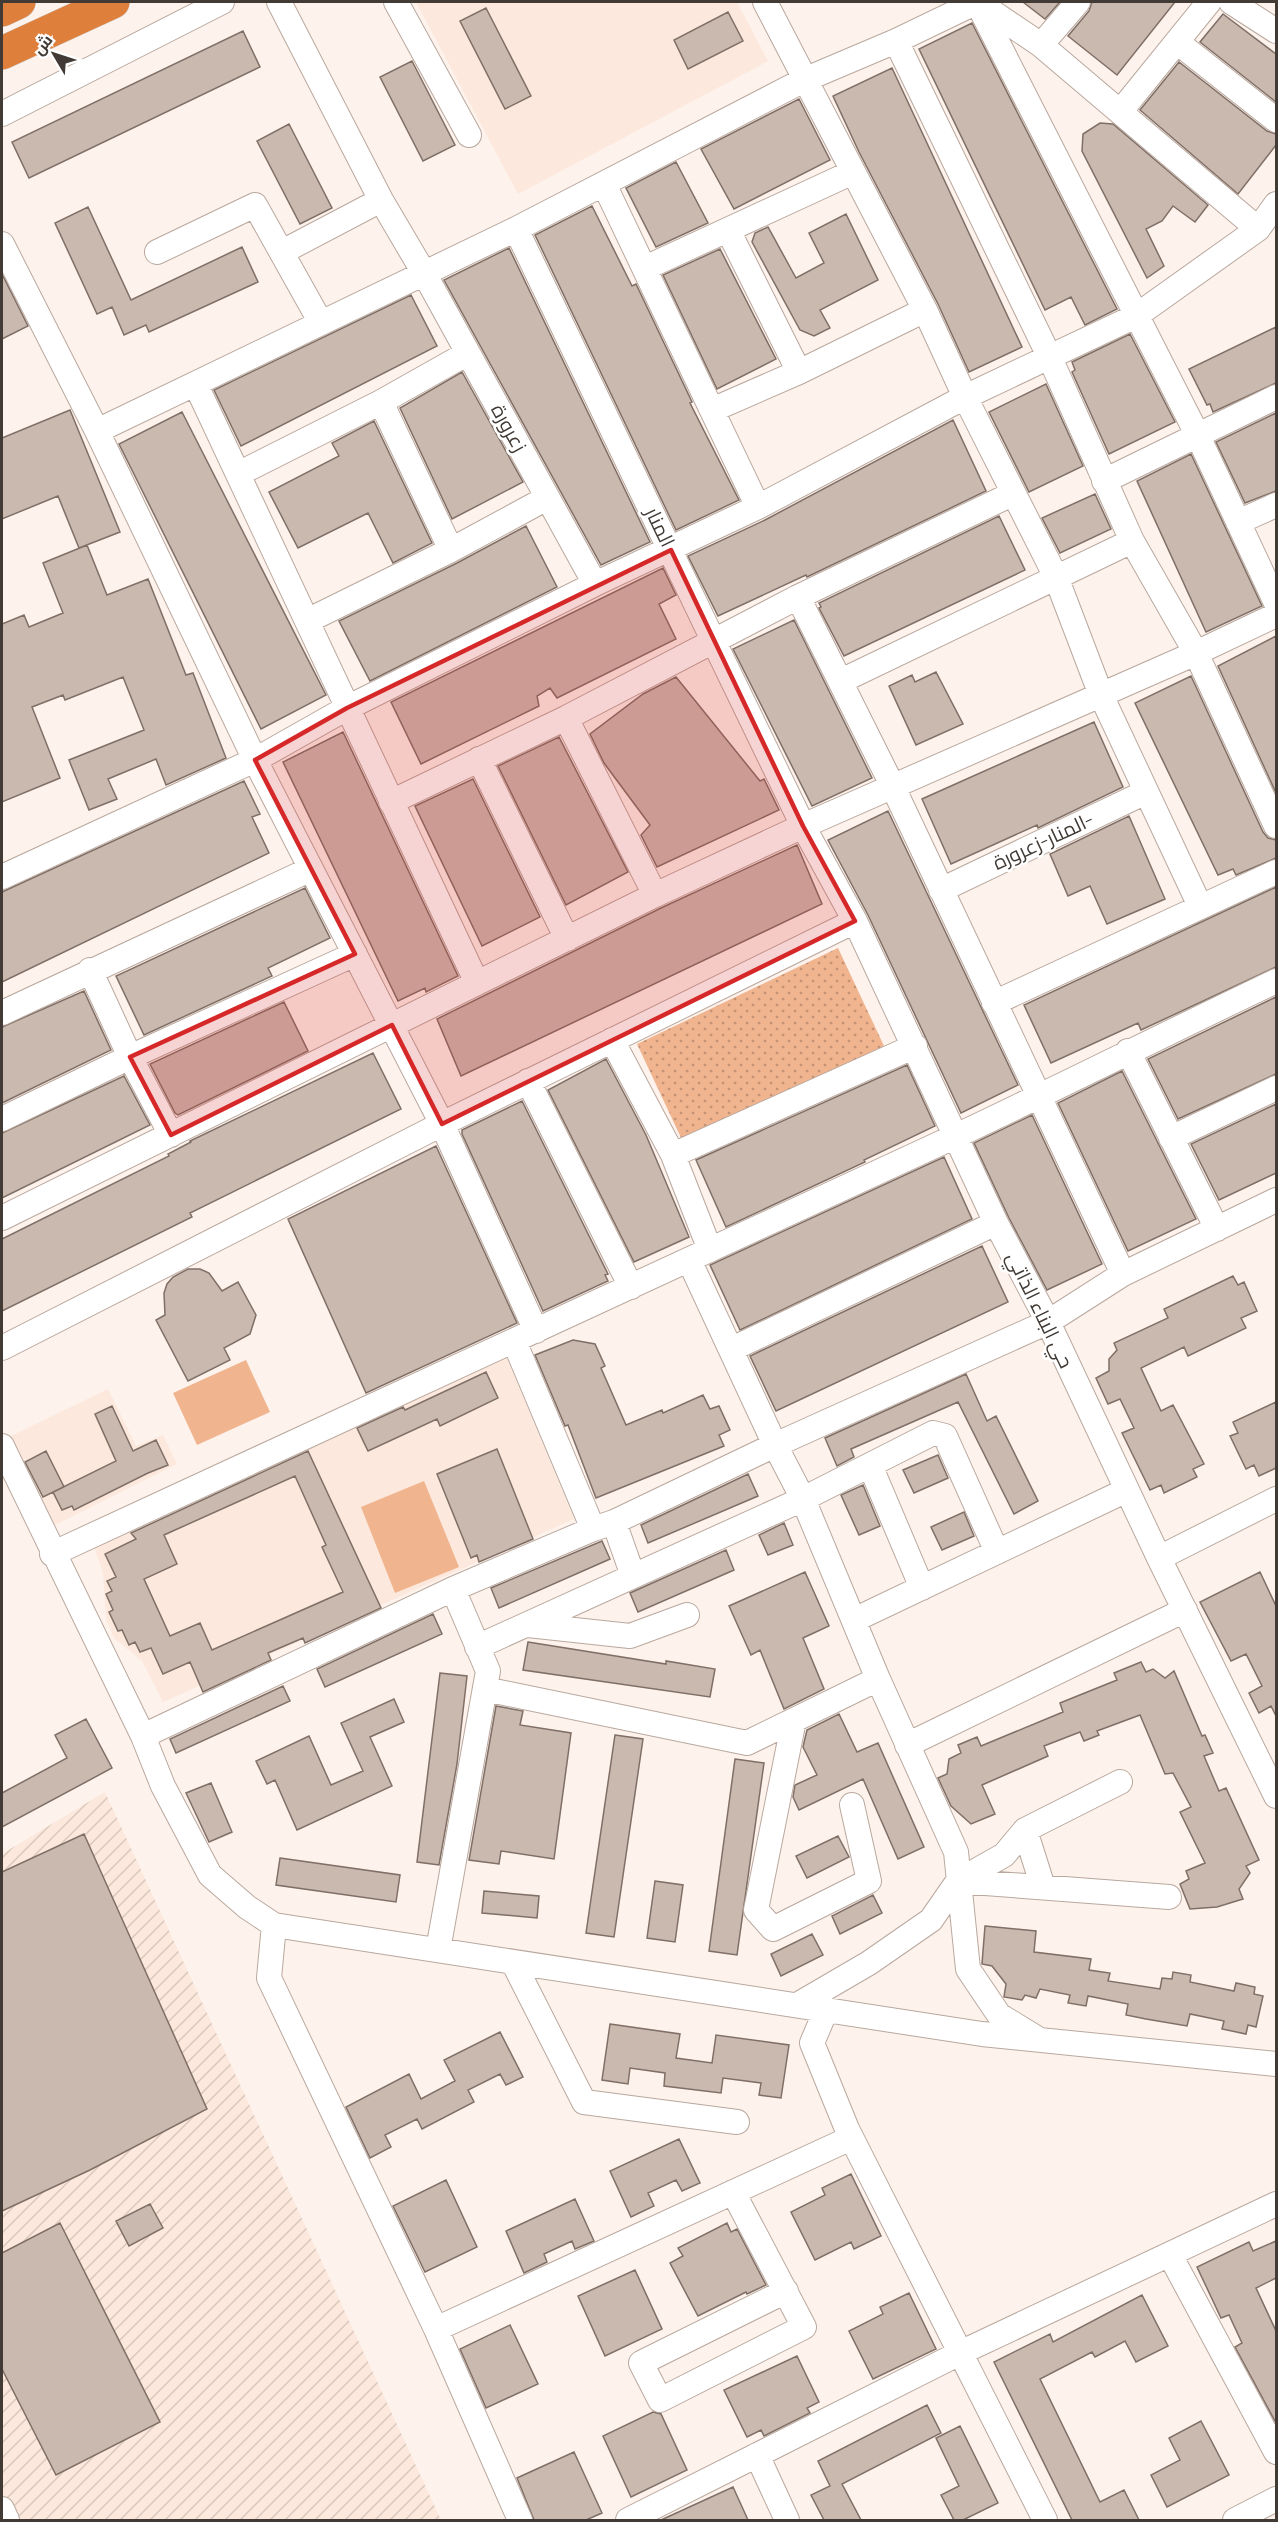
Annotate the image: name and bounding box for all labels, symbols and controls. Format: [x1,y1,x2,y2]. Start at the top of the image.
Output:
north arrow [24,24,84,84]
text: ش [28,30,57,59]
street label: زعرورة [486,399,533,456]
street label: المنار [640,502,681,551]
street label: المنار-زعرورة- [989,806,1097,875]
street label: حي البناء الذاتي [998,1248,1079,1374]

